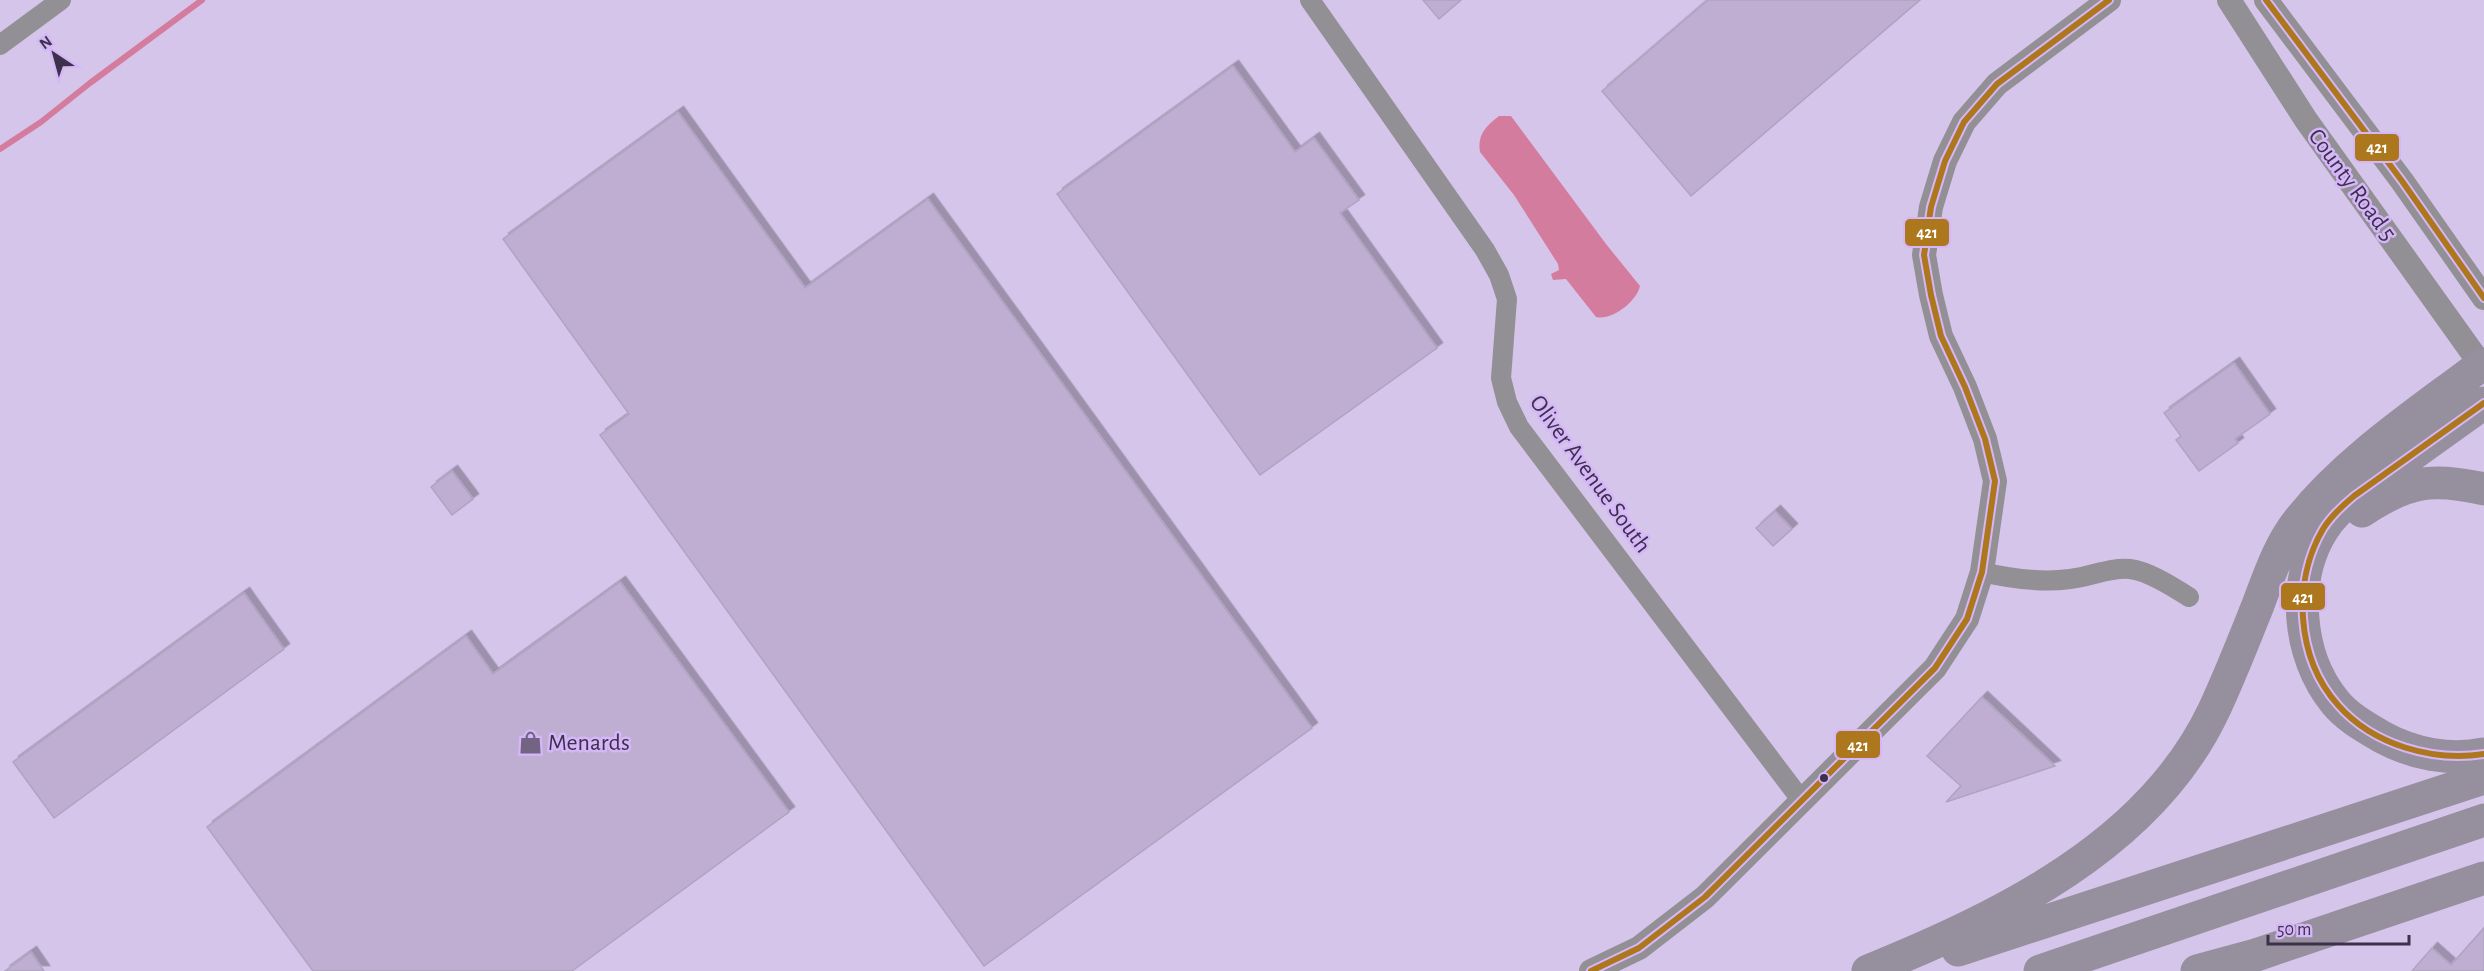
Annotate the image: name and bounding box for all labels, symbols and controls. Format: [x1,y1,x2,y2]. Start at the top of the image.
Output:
north arrow [24,24,84,84]
text: N [37,33,55,52]
street label: County Road 5 [2304,125,2400,245]
line badge: 421 [2354,133,2400,162]
text: 421 [2366,140,2388,156]
line badge: 421 [1904,218,1950,247]
text: 421 [1916,225,1938,241]
street label: Oliver Avenue South [1525,391,1655,557]
line badge: 421 [2280,582,2326,611]
text: 421 [2292,590,2314,606]
shop icon: Menards [517,730,543,756]
line badge: 421 [1835,730,1881,759]
place label: Menards [548,731,630,755]
text: 421 [1847,738,1869,754]
unlabelled marker [1818,772,1830,784]
scale bar [2268,908,2409,946]
text: 50 m [2277,921,2311,939]

